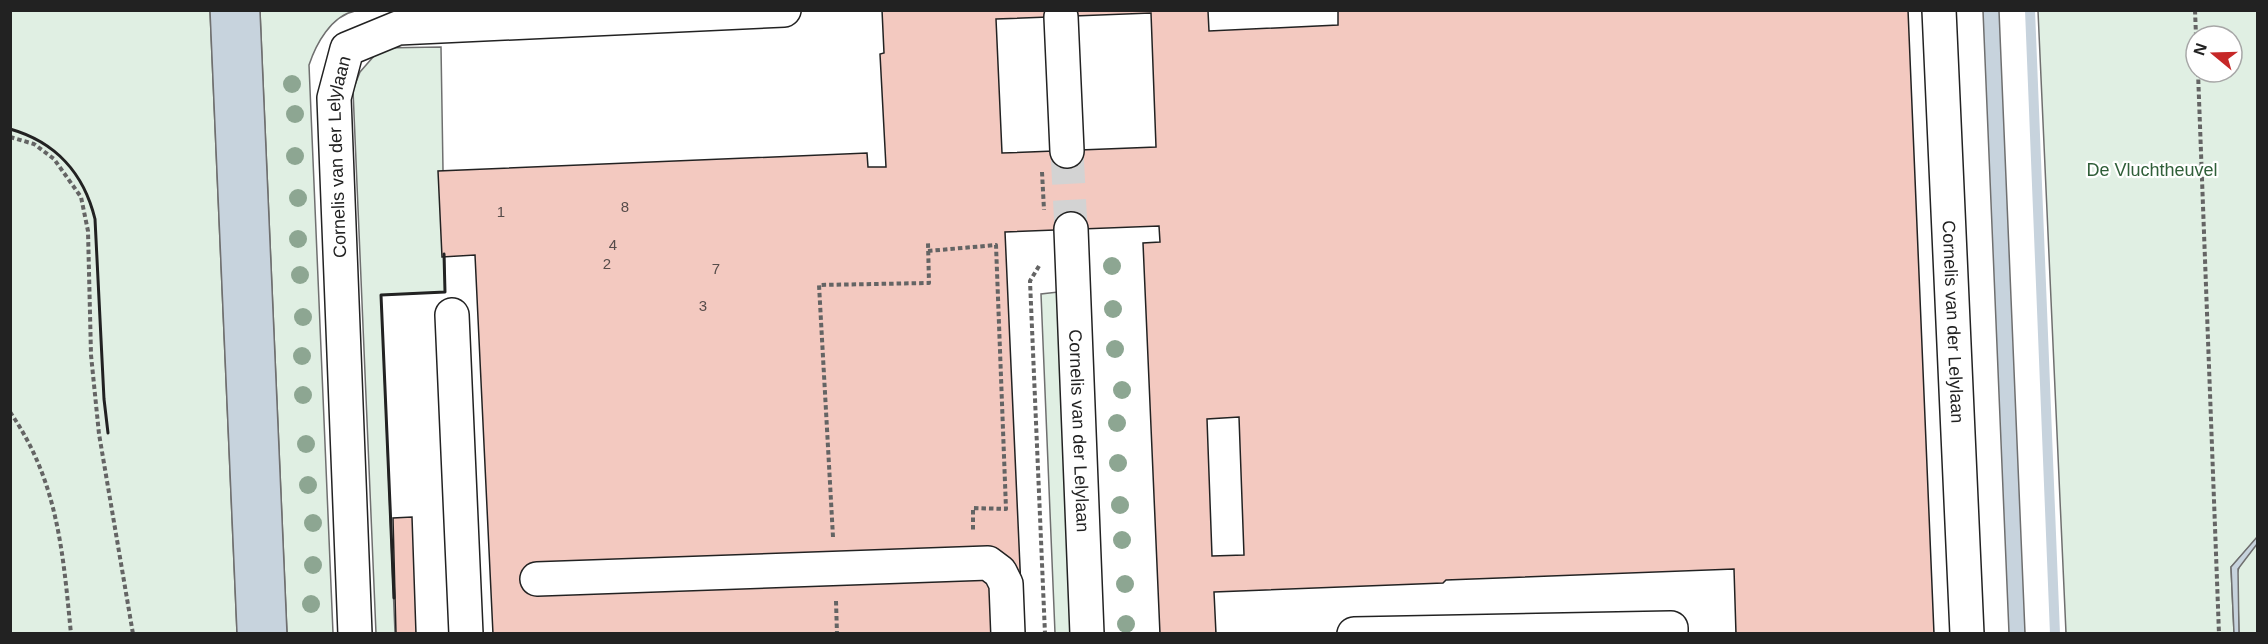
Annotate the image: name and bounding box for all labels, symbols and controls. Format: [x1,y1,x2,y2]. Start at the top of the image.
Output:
north arrow [2184,24,2244,84]
text: N [2190,41,2210,58]
street label: Cornelis van der Lelylaan [324,54,355,258]
park label: De Vluchtheuvel [2086,160,2218,180]
house number: 8 [621,198,629,215]
house number: 1 [497,203,505,220]
street label: Cornelis van der Lelylaan [1938,220,1968,424]
house number: 4 [609,236,617,253]
house number: 2 [603,255,611,272]
house number: 7 [712,260,720,277]
house number: 3 [699,297,707,314]
street label: Cornelis van der Lelylaan [1065,329,1093,533]

